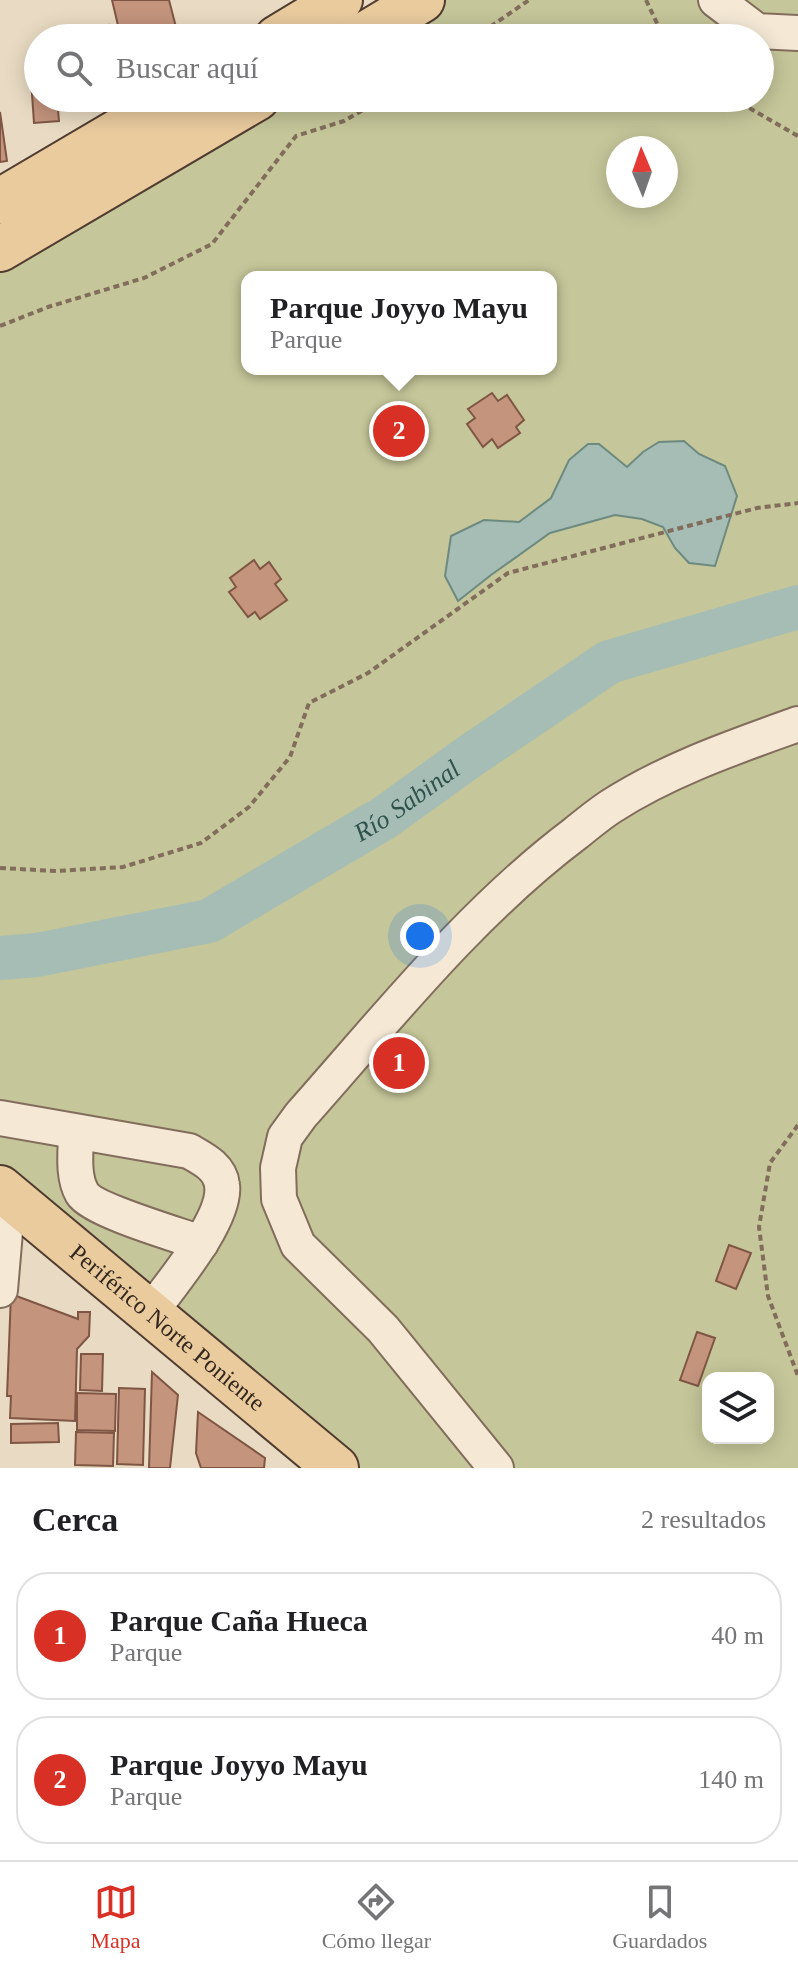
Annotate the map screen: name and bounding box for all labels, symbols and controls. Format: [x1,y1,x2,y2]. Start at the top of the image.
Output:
search box [24,24,774,112]
icon: search [52,46,96,90]
text: Buscar aquí [116,51,258,84]
north arrow [606,136,678,208]
popup [241,271,557,375]
text: Parque Joyyo Mayu [270,291,528,324]
text: Parque [270,325,342,354]
pin: 2 [373,401,425,461]
water label: Río Sabinal [348,754,465,848]
your location [400,916,440,956]
pin: 1 [373,1033,425,1093]
street label: Periférico Norte Poniente [65,1239,270,1416]
map controls [702,1372,774,1444]
button: layers [702,1372,774,1444]
text: Cerca [32,1501,118,1538]
text: 2 resultados [641,1505,766,1534]
text: Parque Caña Hueca [110,1604,368,1637]
text: 1 [54,1621,67,1650]
text: 40 m [711,1621,764,1650]
text: Parque [110,1638,182,1667]
text: Parque Joyyo Mayu [110,1748,368,1781]
text: 2 [54,1765,67,1794]
text: 140 m [698,1765,764,1794]
text: Parque [110,1782,182,1811]
tab: Mapa [91,1880,141,1954]
tab: Cómo llegar [322,1880,431,1954]
tab: Guardados [612,1880,707,1954]

